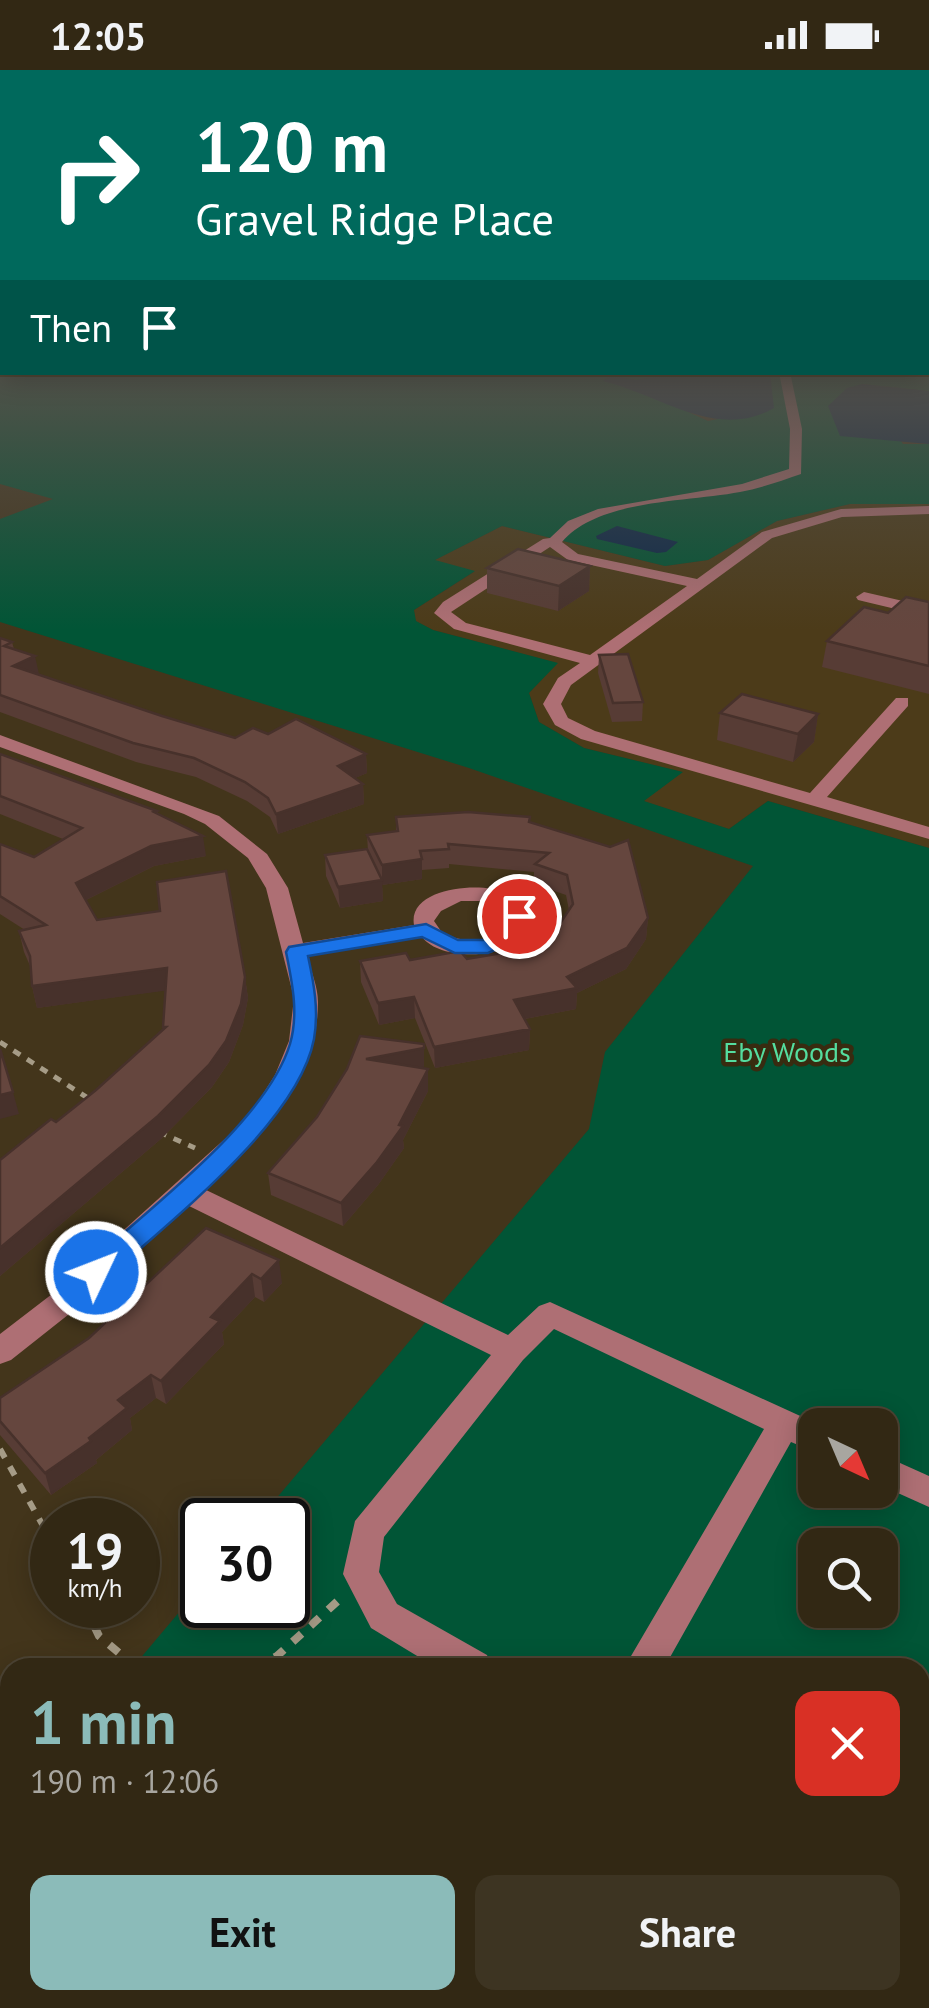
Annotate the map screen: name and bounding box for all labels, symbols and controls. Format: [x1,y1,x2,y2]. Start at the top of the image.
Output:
text: 12:05 [50,11,146,60]
text: 120 m [195,101,388,191]
icon: right [30,110,160,240]
text: Gravel Ridge Place [195,189,554,247]
icon: arrive [132,300,187,355]
text: Then [30,303,112,352]
pin [477,874,562,959]
icon: arrive [492,889,547,944]
park label: Eby Woods [723,1033,851,1070]
position arrow [44,1220,148,1324]
north arrow [798,1408,898,1508]
map controls [798,1408,898,1628]
speed limit sign: 30 [180,1498,310,1628]
text: 19 [67,1518,123,1583]
button: search [798,1528,898,1628]
text: km/h [68,1572,122,1604]
text: 1 min [30,1683,176,1761]
button: close [795,1691,900,1796]
text: 190 m · 12:06 [30,1760,219,1802]
button: Exit [30,1875,455,1990]
button: Share [475,1875,900,1990]

